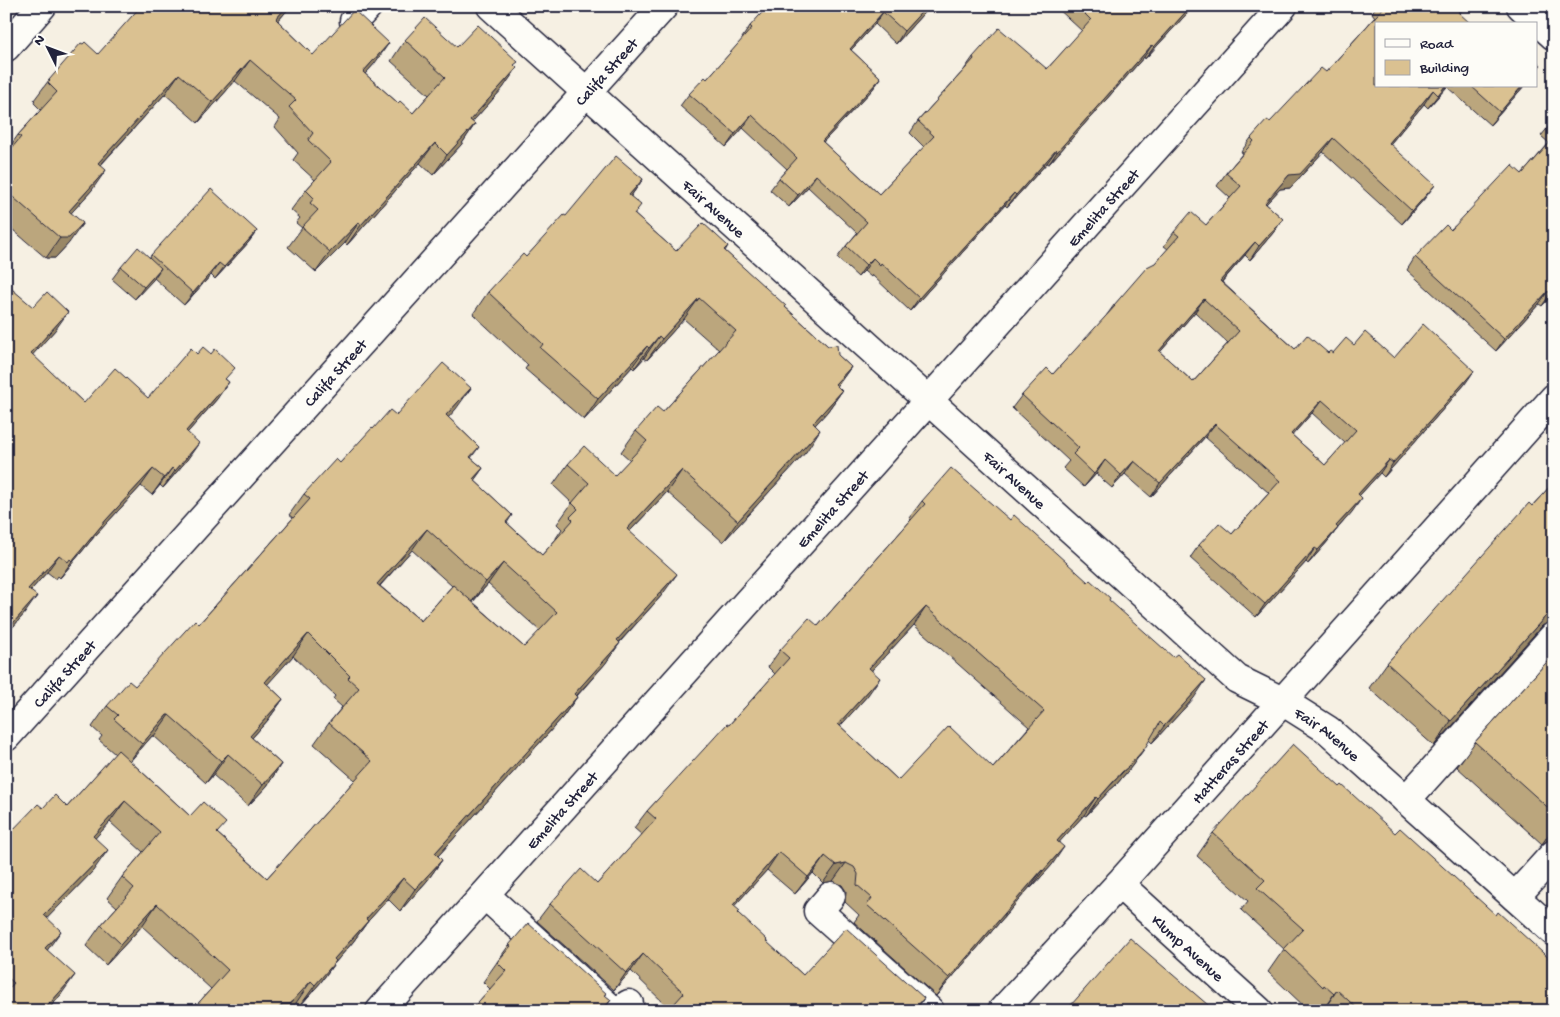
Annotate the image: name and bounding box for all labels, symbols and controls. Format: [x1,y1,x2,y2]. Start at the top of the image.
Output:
north arrow [22,22,72,72]
legend [1375,22,1538,88]
text: N [31,32,50,50]
street label: Califa Street [573,34,644,111]
text: Road [1420,36,1454,54]
text: Building [1419,60,1469,78]
street label: Emelita Street [1065,165,1146,252]
street label: Fair Avenue [676,176,748,244]
street label: Califa Street [302,335,374,412]
street label: Fair Avenue [977,448,1049,515]
street label: Emelita Street [794,466,875,553]
street label: Califa Street [31,636,103,713]
street label: Fair Avenue [1289,705,1363,767]
street label: Hatteras Street [1189,716,1275,809]
street label: Emelita Street [524,768,605,855]
street label: Klump Avenue [1146,912,1227,988]

